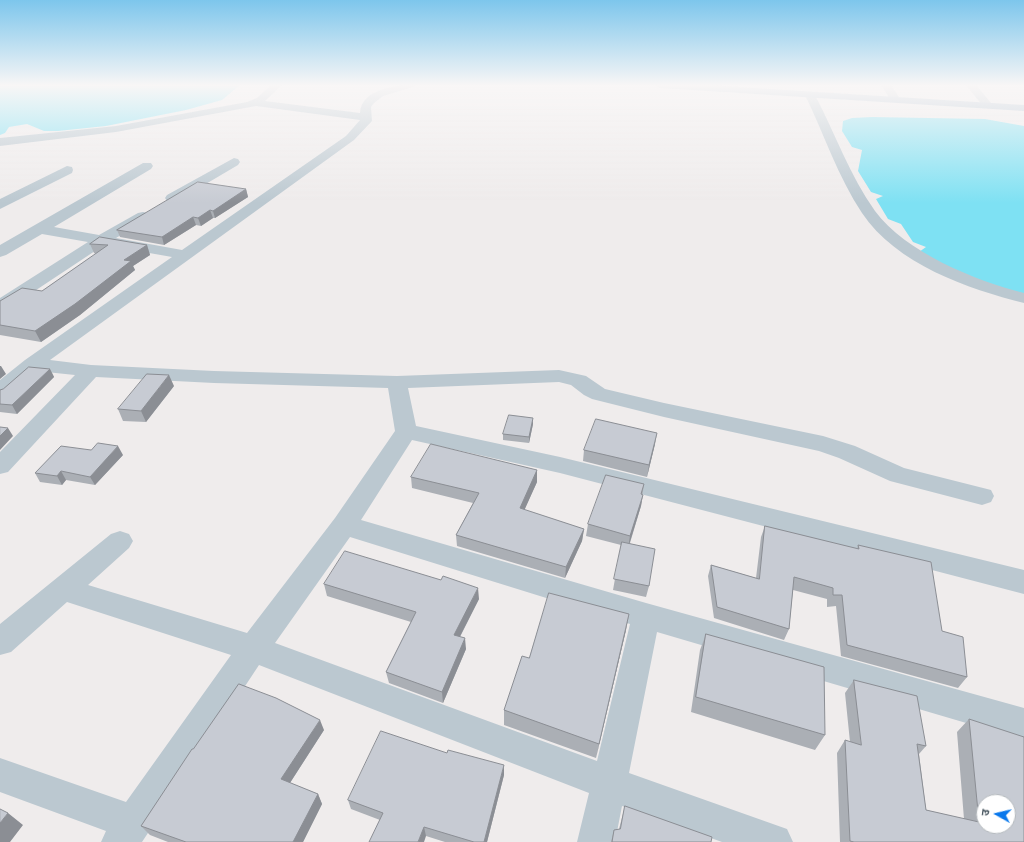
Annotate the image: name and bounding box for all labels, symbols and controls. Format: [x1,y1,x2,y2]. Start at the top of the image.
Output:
north arrow [976,794,1016,834]
text: उ [979,808,991,816]

